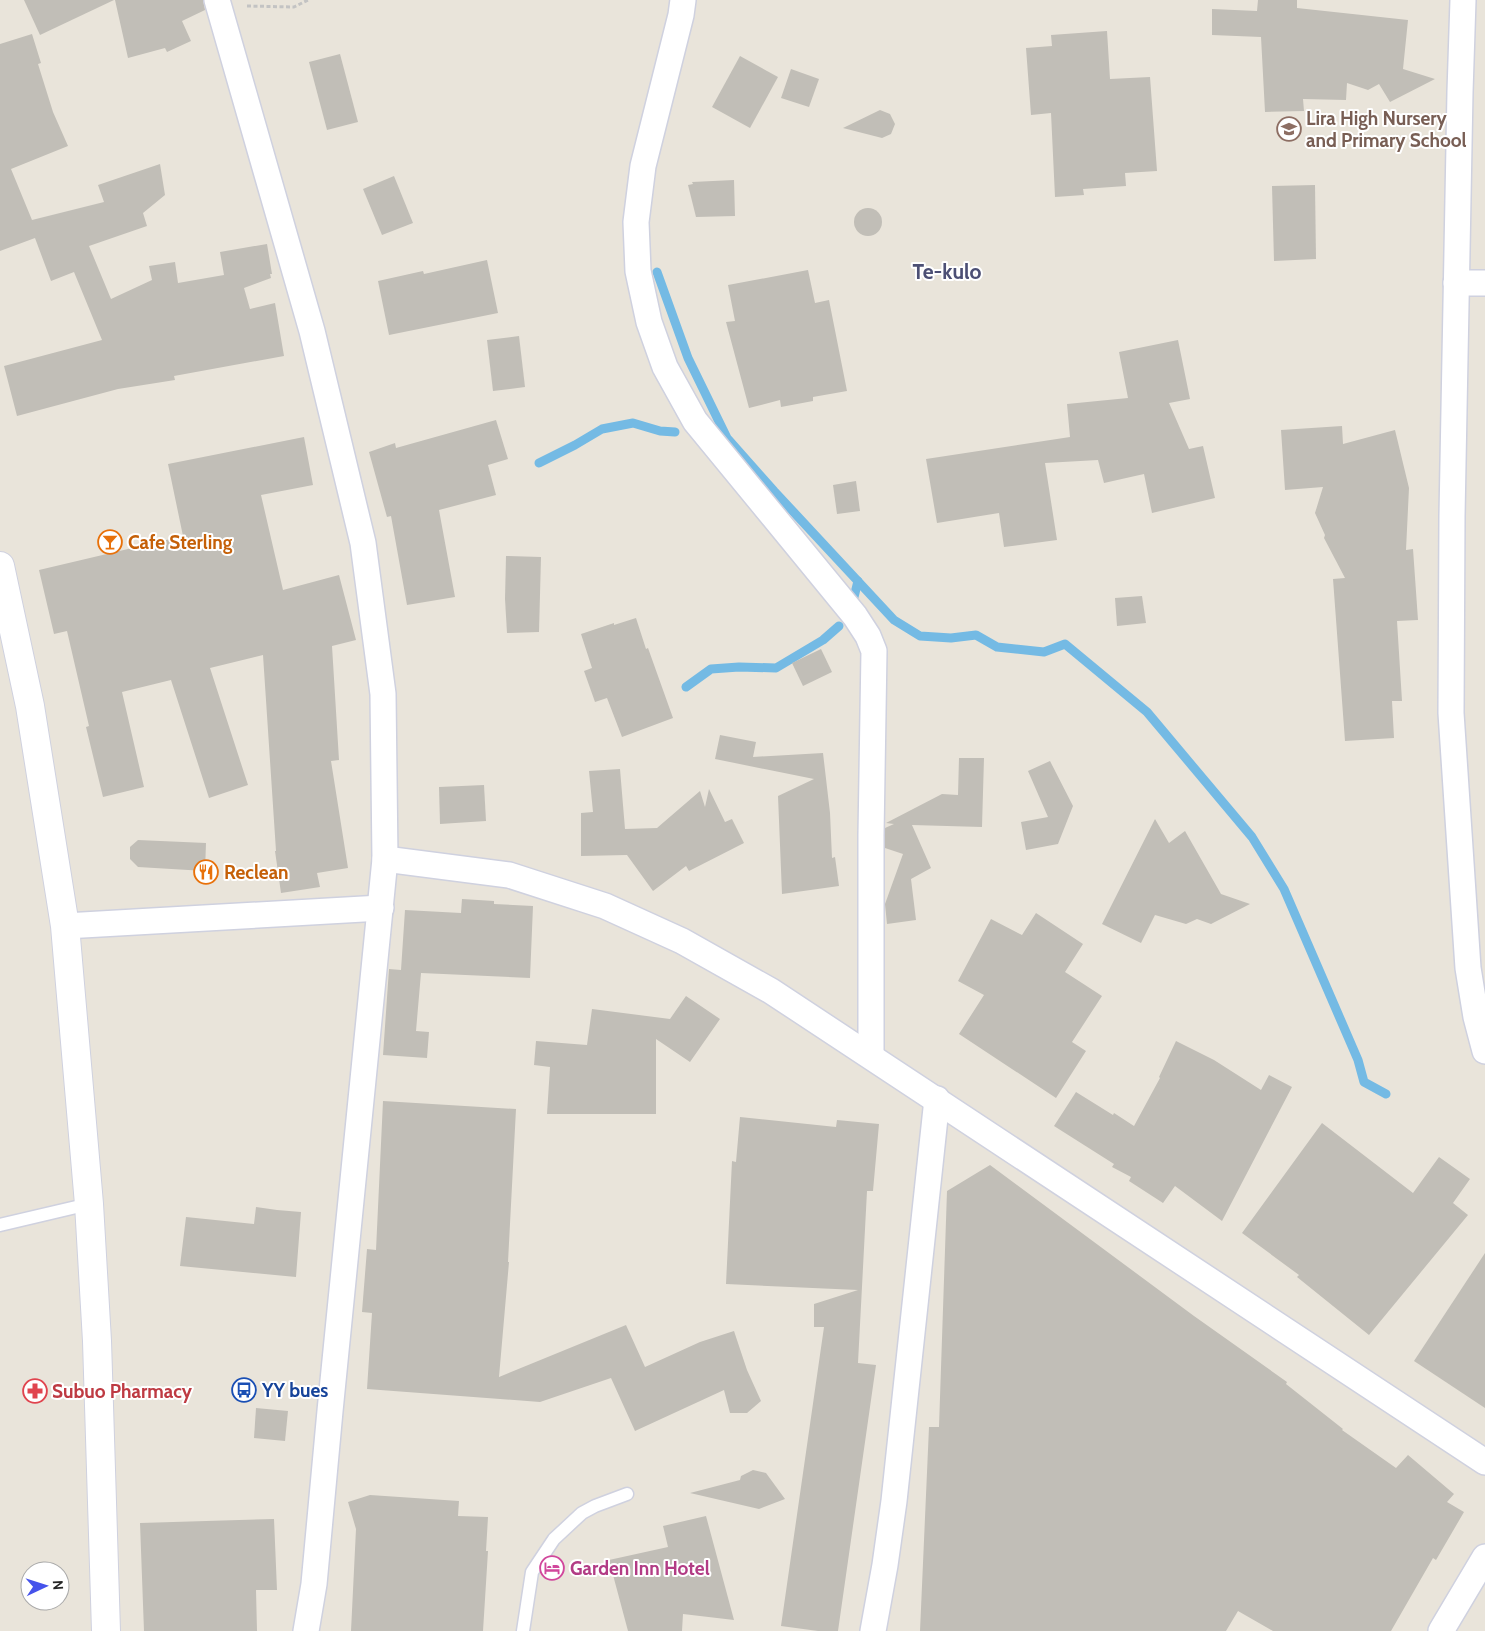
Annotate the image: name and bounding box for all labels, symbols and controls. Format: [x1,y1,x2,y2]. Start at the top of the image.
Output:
place label: Lira High Nursery and Primary School [1306,107,1467,152]
school or university icon: Lira High Nursery and Primary School [1276,116,1302,142]
district label: Te-kulo [913,259,981,284]
bar icon: Cafe Sterling [97,529,123,555]
place label: Cafe Sterling [128,531,233,554]
restaurant icon: Reclean [193,859,219,885]
place label: Reclean [224,861,289,884]
bus stop icon: YY bues [231,1377,257,1403]
pharmacy icon: Subuo Pharmacy [22,1378,48,1404]
place label: YY bues [261,1379,328,1402]
place label: Subuo Pharmacy [52,1380,193,1403]
hotel icon: Garden Inn Hotel [539,1555,565,1581]
place label: Garden Inn Hotel [570,1557,710,1580]
north arrow [20,1561,70,1611]
text: N [49,1580,67,1591]

